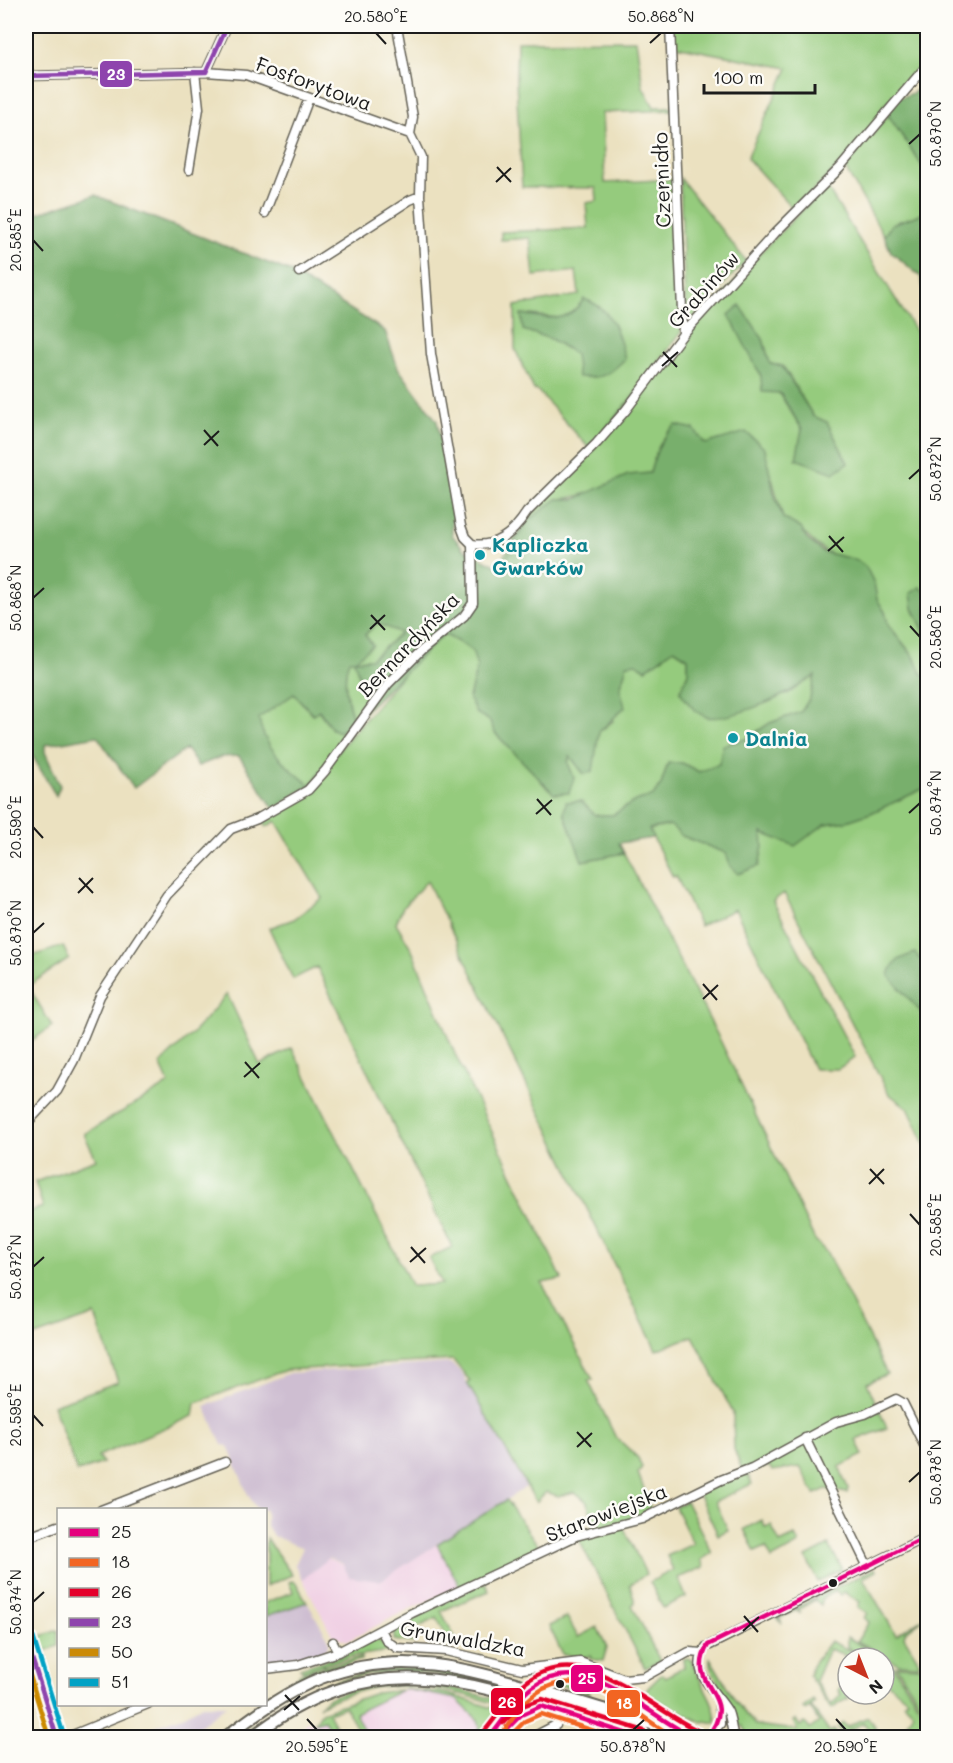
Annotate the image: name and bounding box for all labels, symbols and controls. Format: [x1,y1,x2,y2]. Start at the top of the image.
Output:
text: 20.580°E [344,6,408,26]
text: 50.868°N [628,6,694,26]
street label: Fosforytowa [252,50,376,116]
scale bar [704,57,815,95]
line badge: 23 [99,60,133,88]
text: 23 [107,63,126,84]
text: 100 m [713,65,763,89]
text: 50.870°N [925,101,945,167]
street label: Czernidło [646,132,676,228]
text: 20.585°E [5,208,25,272]
street label: Grabinów [662,245,744,333]
text: 50.872°N [925,436,945,502]
place label: Kapliczka Gwarków [492,531,589,580]
marker: Kapliczka Gwarków [473,548,487,562]
text: 50.868°N [5,565,25,631]
street label: Bernardyńska [352,586,464,702]
text: 20.580°E [925,605,945,669]
place label: Dalnia [745,725,808,751]
marker: Dalnia [726,731,740,745]
text: 50.874°N [925,770,945,836]
text: 20.590°E [5,795,25,859]
text: 50.870°N [5,900,25,966]
text: 20.585°E [925,1193,945,1257]
text: 50.872°N [5,1234,25,1300]
text: 20.595°E [5,1383,25,1446]
text: 50.878°N [925,1439,945,1505]
street label: Starowiejska [542,1477,670,1547]
legend [57,1508,267,1706]
text: 25 [111,1519,132,1543]
text: 18 [111,1549,130,1573]
text: 50.874°N [5,1569,25,1635]
unlabelled marker [827,1577,839,1589]
text: 26 [111,1579,132,1603]
text: 23 [111,1609,132,1633]
street label: Grunwaldzka [398,1614,528,1662]
text: 50 [111,1639,133,1663]
north arrow [836,1646,896,1706]
line badge: 25 [570,1664,604,1693]
text: 25 [578,1667,596,1688]
text: 51 [111,1669,130,1693]
text: N [865,1676,888,1699]
unlabelled marker [554,1678,566,1690]
line badge: 26 [490,1687,524,1716]
line badge: 18 [606,1689,641,1718]
text: 26 [498,1691,517,1712]
text: 18 [615,1692,633,1713]
text: 20.595°E [286,1736,349,1756]
text: 50.878°N [600,1736,666,1756]
text: 20.590°E [814,1736,878,1756]

